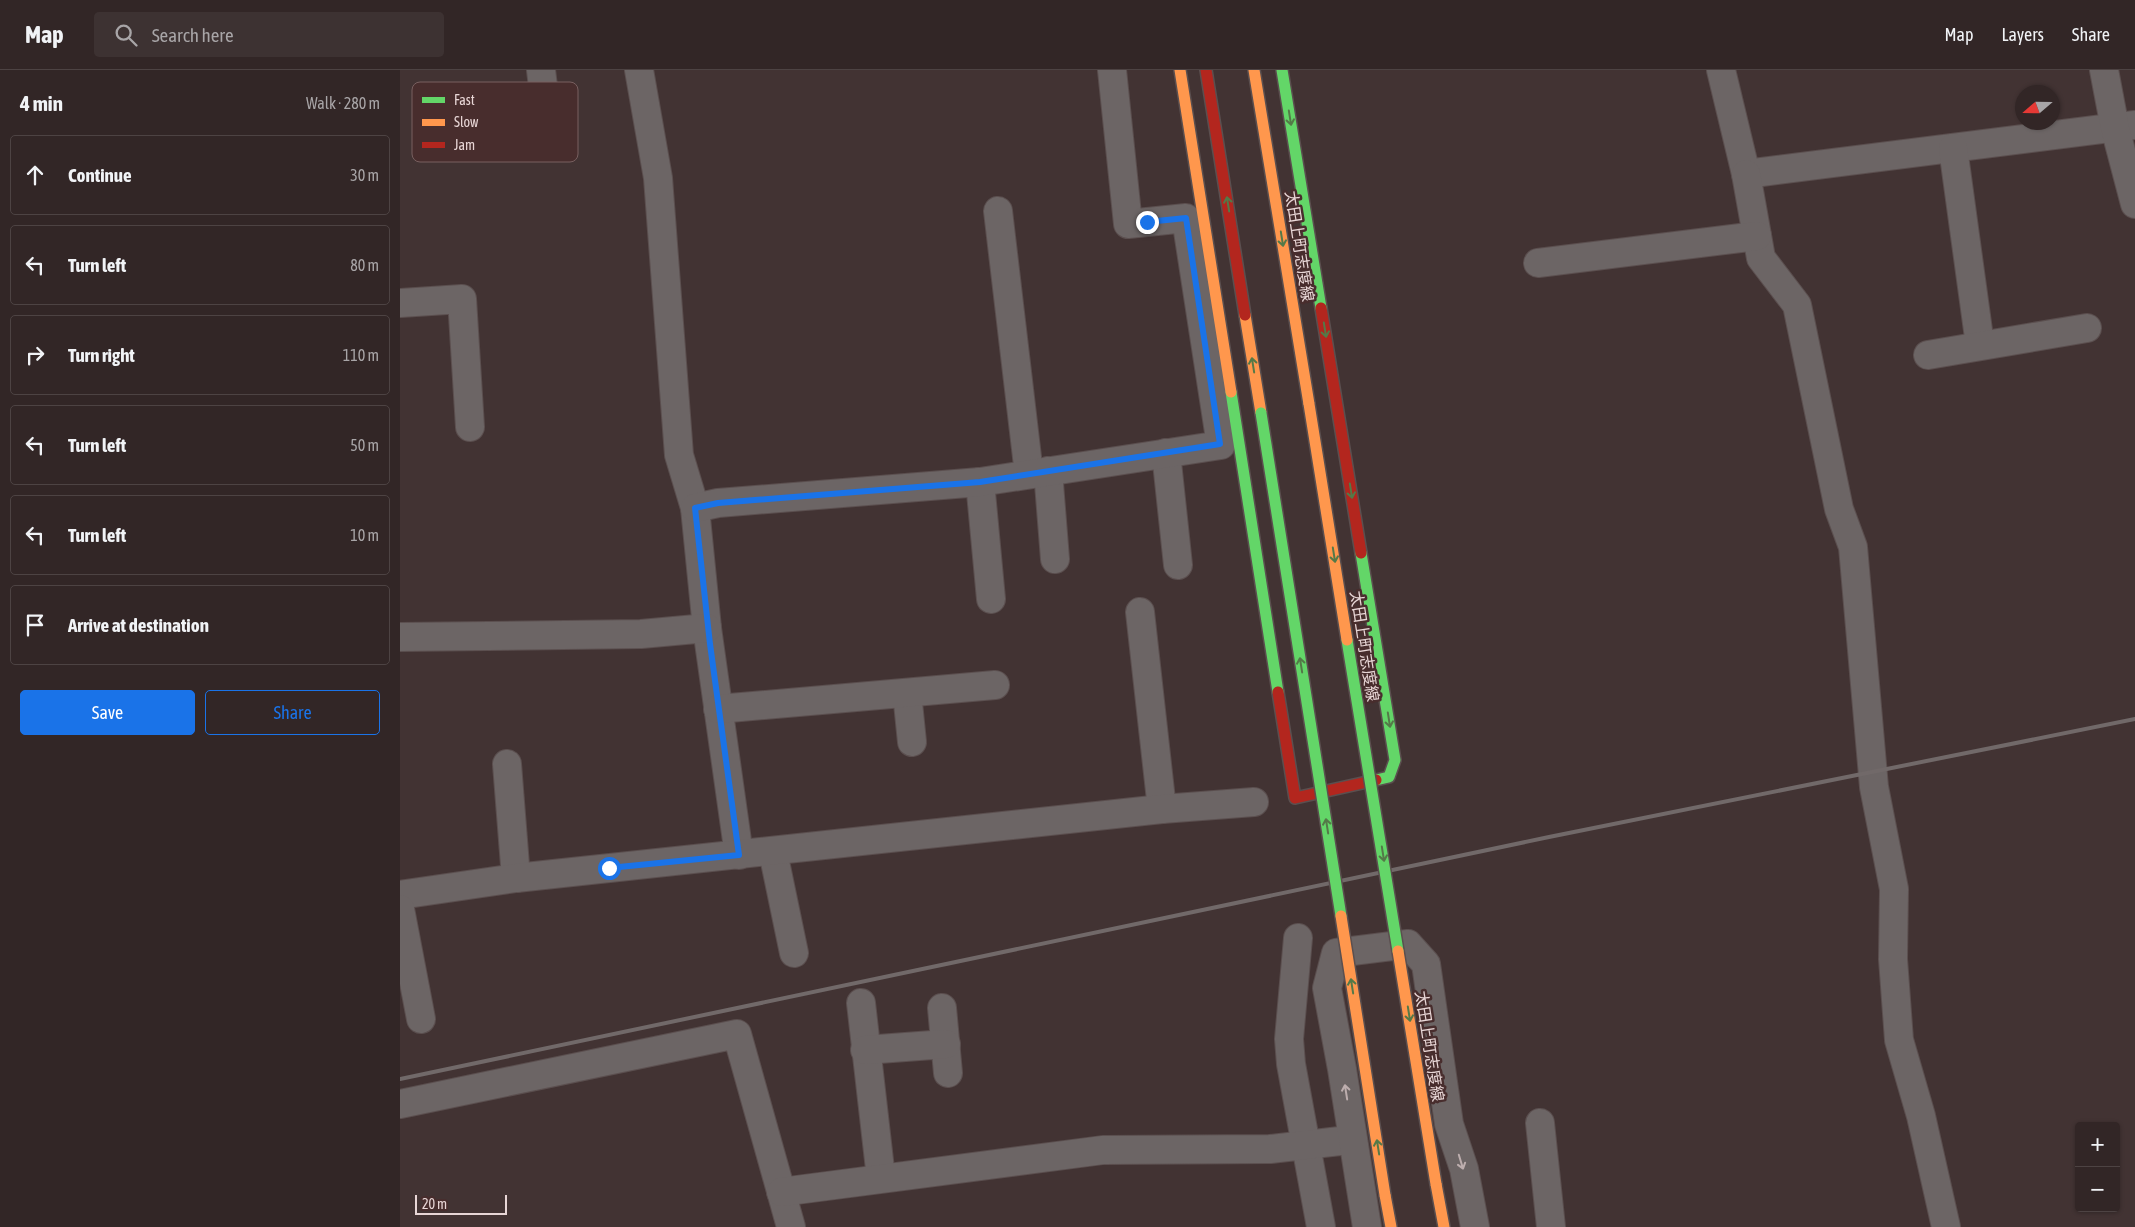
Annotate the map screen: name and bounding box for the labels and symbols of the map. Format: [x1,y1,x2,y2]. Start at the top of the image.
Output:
legend [412,82,578,162]
north arrow [2015,85,2060,130]
text: Fast [454,92,475,108]
one-way arrow [1285,110,1295,126]
text: Slow [454,114,479,130]
text: Jam [454,137,475,153]
street label: 太田上町志度線 [1282,189,1318,303]
one-way arrow [1222,196,1232,212]
route end [1136,211,1159,234]
one-way arrow [1278,231,1288,247]
one-way arrow [1320,322,1330,338]
one-way arrow [1248,357,1258,373]
one-way arrow [1346,482,1356,498]
one-way arrow [1329,547,1339,563]
street label: 太田上町志度線 [1347,589,1383,703]
one-way arrow [1296,658,1306,674]
one-way arrow [1384,712,1394,728]
one-way arrow [1321,818,1331,834]
one-way arrow [1378,846,1388,862]
route start [598,857,621,880]
one-way arrow [1347,979,1357,995]
street label: 太田上町志度線 [1412,989,1448,1103]
one-way arrow [1404,1006,1414,1022]
one-way arrow [1341,1085,1351,1101]
one-way arrow [1372,1139,1382,1155]
one-way arrow [1457,1153,1467,1169]
scale bar [415,1192,508,1215]

